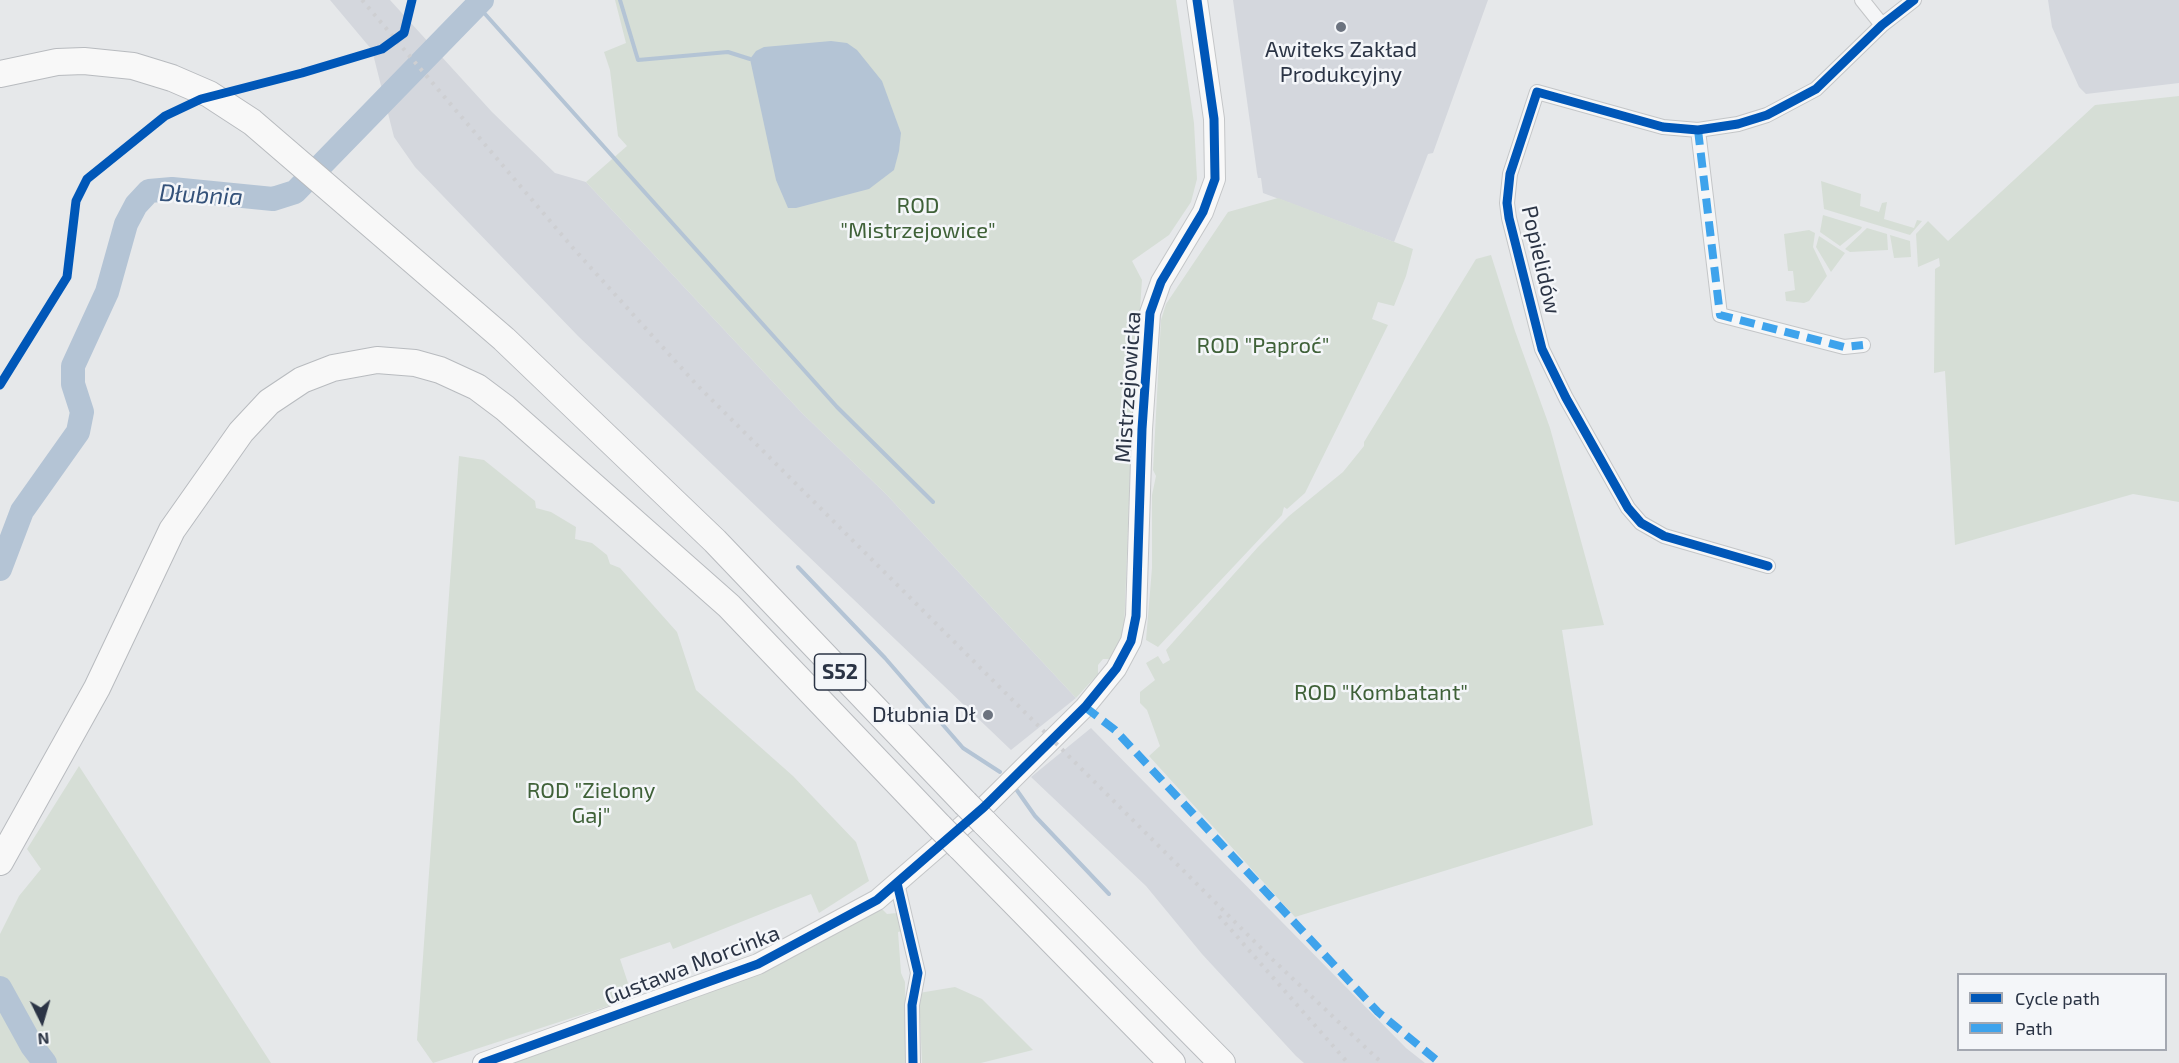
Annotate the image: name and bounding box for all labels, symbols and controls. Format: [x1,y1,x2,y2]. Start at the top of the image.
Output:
marker: Awiteks Zakład Produkcyjny [1334,20,1348,34]
place label: Awiteks Zakład Produkcyjny [1265,37,1417,88]
water label: Dłubnia [158,178,244,212]
park label: ROD "Mistrzejowice" [840,193,996,244]
street label: Popielidów [1516,203,1566,317]
street label: Mistrzejowicka [1110,310,1146,464]
park label: ROD "Paproć" [1197,333,1329,359]
road number: S52 [814,654,866,690]
park label: ROD "Kombatant" [1294,680,1468,706]
place label: Dłubnia Dł [872,702,976,728]
marker: Dłubnia Dł [981,708,995,722]
park label: ROD "Zielony Gaj" [527,778,655,830]
street label: Gustawa Morcinka [601,919,783,1011]
legend [1957,973,2167,1051]
text: Cycle path [2015,987,2100,1009]
north arrow [12,991,72,1051]
text: Path [2015,1017,2053,1039]
text: N [37,1029,50,1049]

